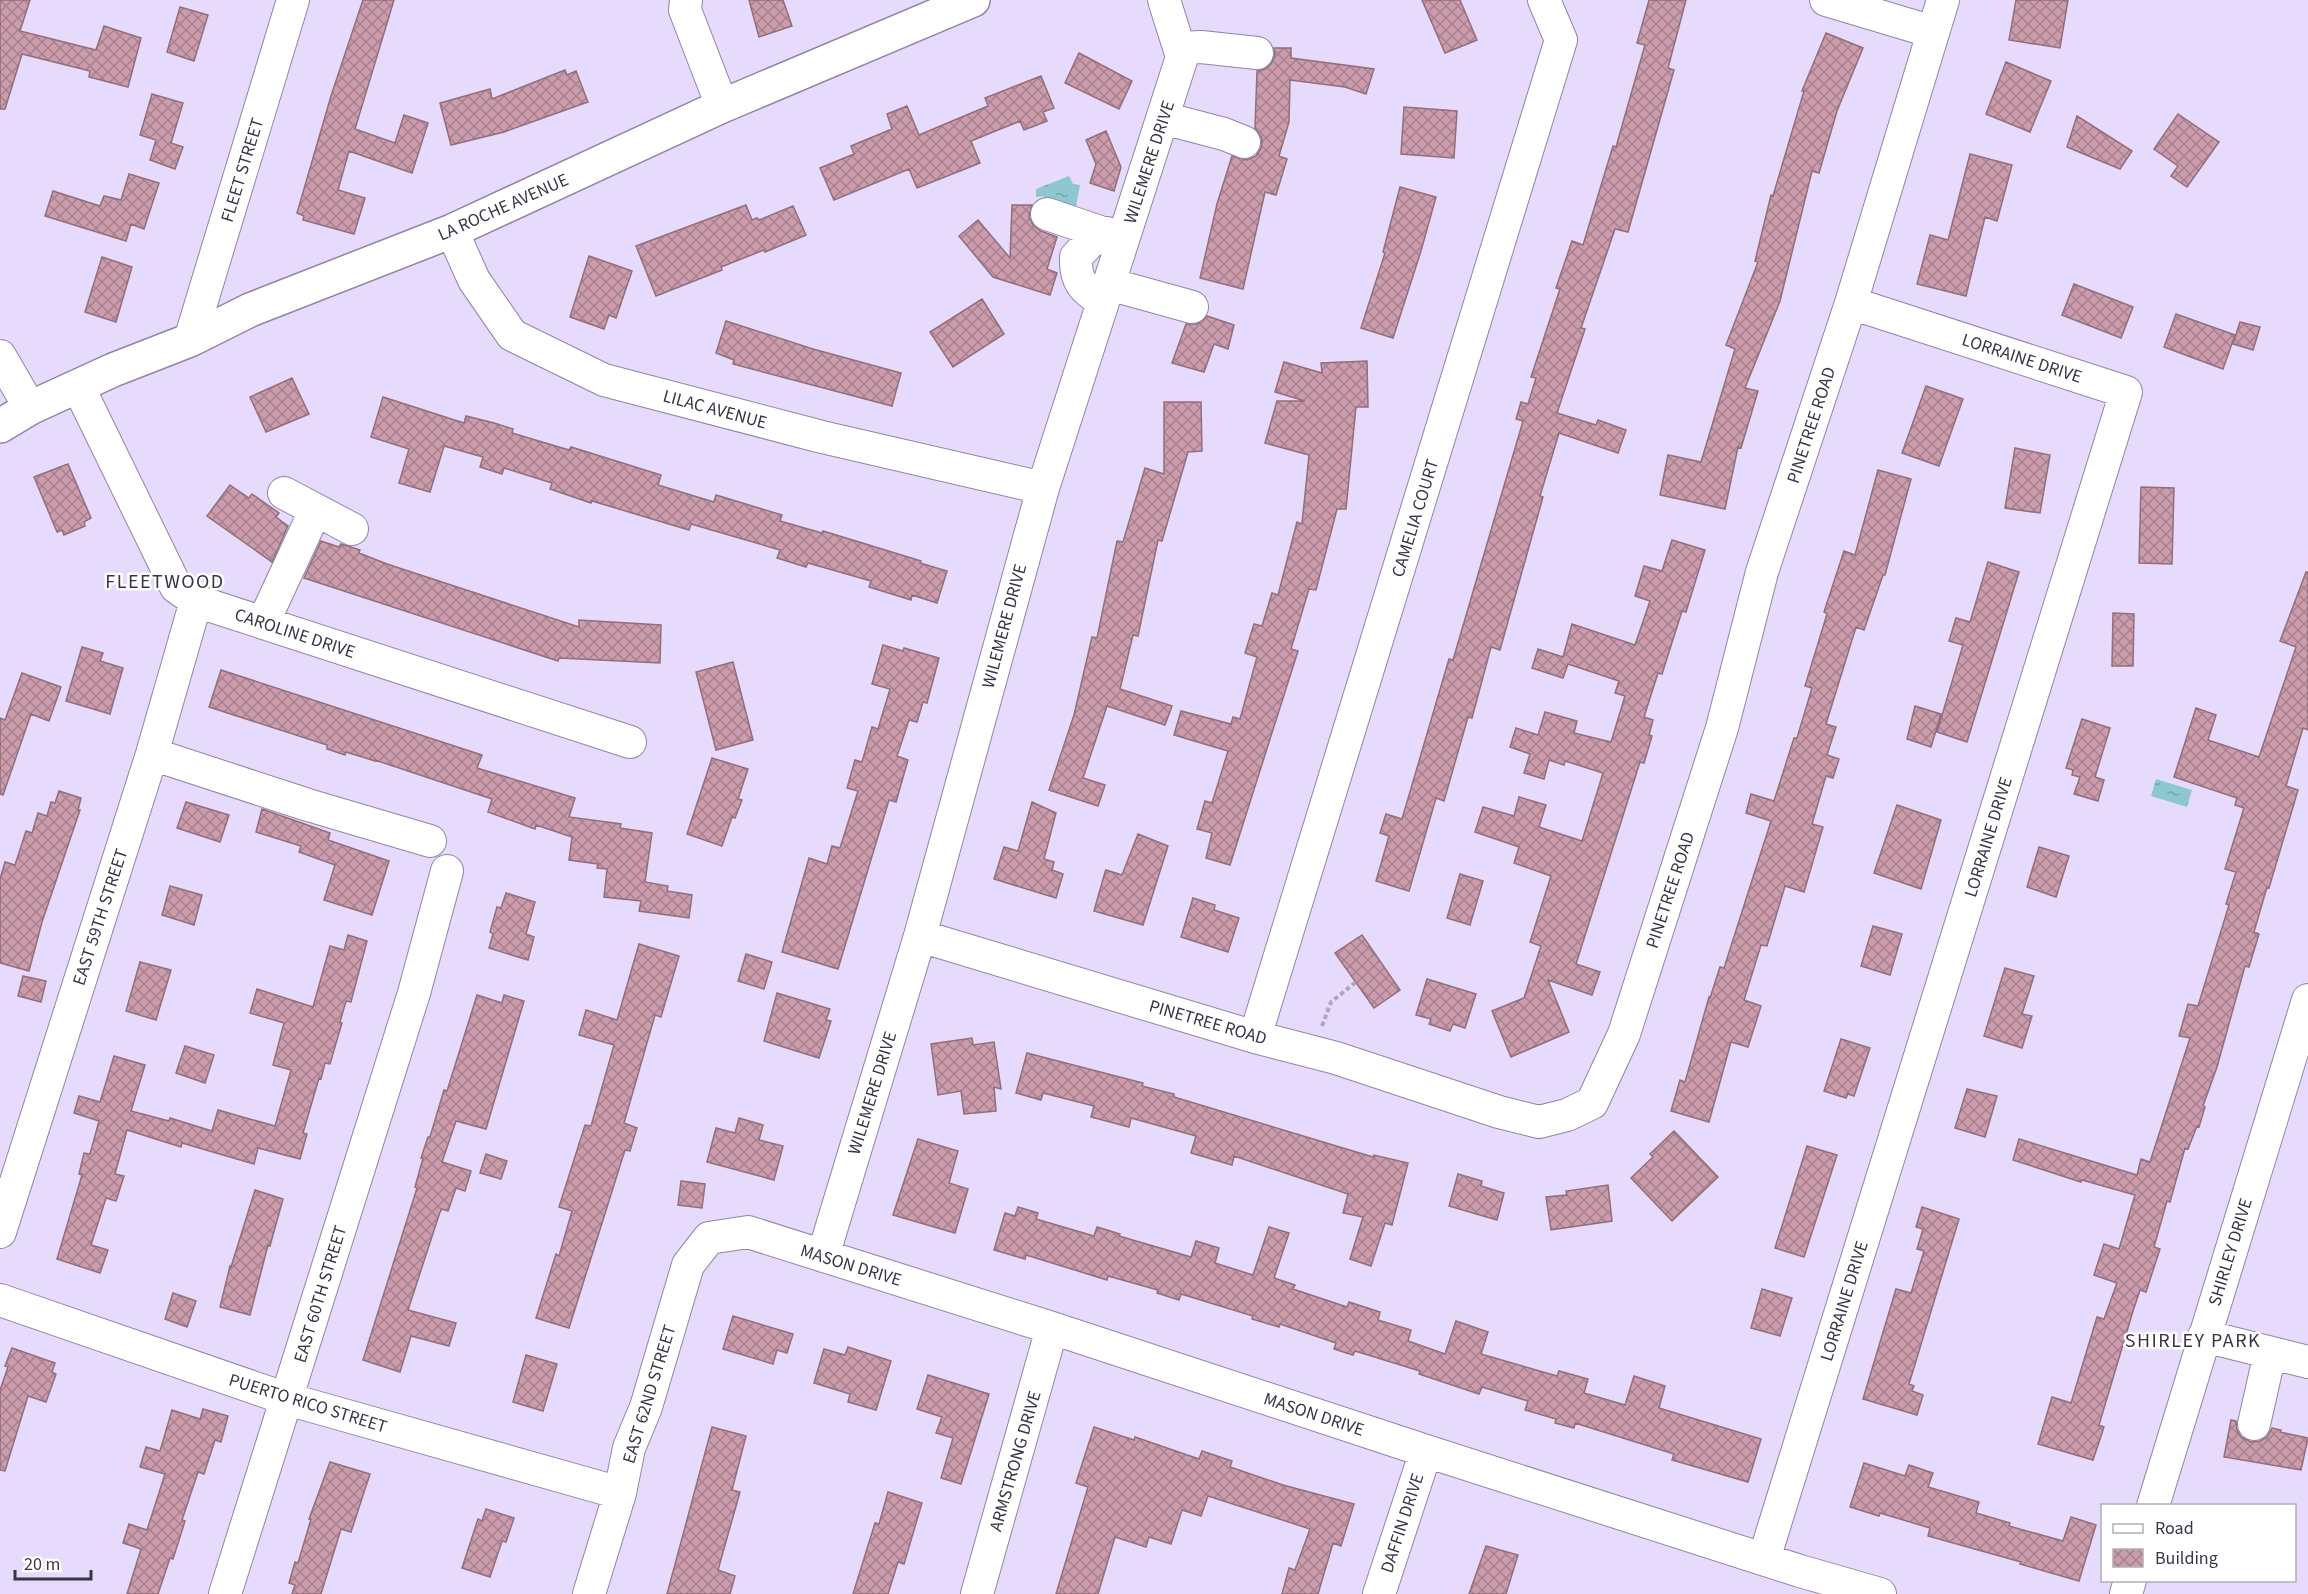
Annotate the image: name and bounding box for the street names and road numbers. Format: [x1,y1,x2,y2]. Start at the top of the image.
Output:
street label: WILEMERE DRIVE [1118,98,1181,227]
street label: FLEET STREET [215,115,270,225]
street label: LA ROCHE AVENUE [434,167,572,247]
street label: LORRAINE DRIVE [1959,327,2085,390]
street label: PINETREE ROAD [1781,364,1842,487]
street label: LILAC AVENUE [660,384,770,435]
street label: CAMELIA COURT [1386,456,1445,580]
street label: WILEMERE DRIVE [976,561,1033,691]
street label: CAROLINE DRIVE [231,602,358,665]
street label: LORRAINE DRIVE [1958,774,2019,900]
street label: PINETREE ROAD [1640,829,1701,952]
street label: EAST 59TH STREET [67,845,134,989]
street label: PINETREE ROAD [1146,994,1270,1051]
street label: WILEMERE DRIVE [842,1028,903,1158]
street label: SHIRLEY DRIVE [2202,1195,2259,1309]
street label: EAST 60TH STREET [288,1222,353,1366]
street label: MASON DRIVE [797,1238,904,1293]
street label: LORRAINE DRIVE [1814,1238,1875,1364]
street label: EAST 62ND STREET [617,1321,683,1467]
street label: PUERTO RICO STREET [226,1368,390,1440]
street label: MASON DRIVE [1260,1386,1367,1443]
street label: ARMSTRONG DRIVE [983,1388,1048,1534]
street label: DAFFIN DRIVE [1375,1470,1430,1576]

